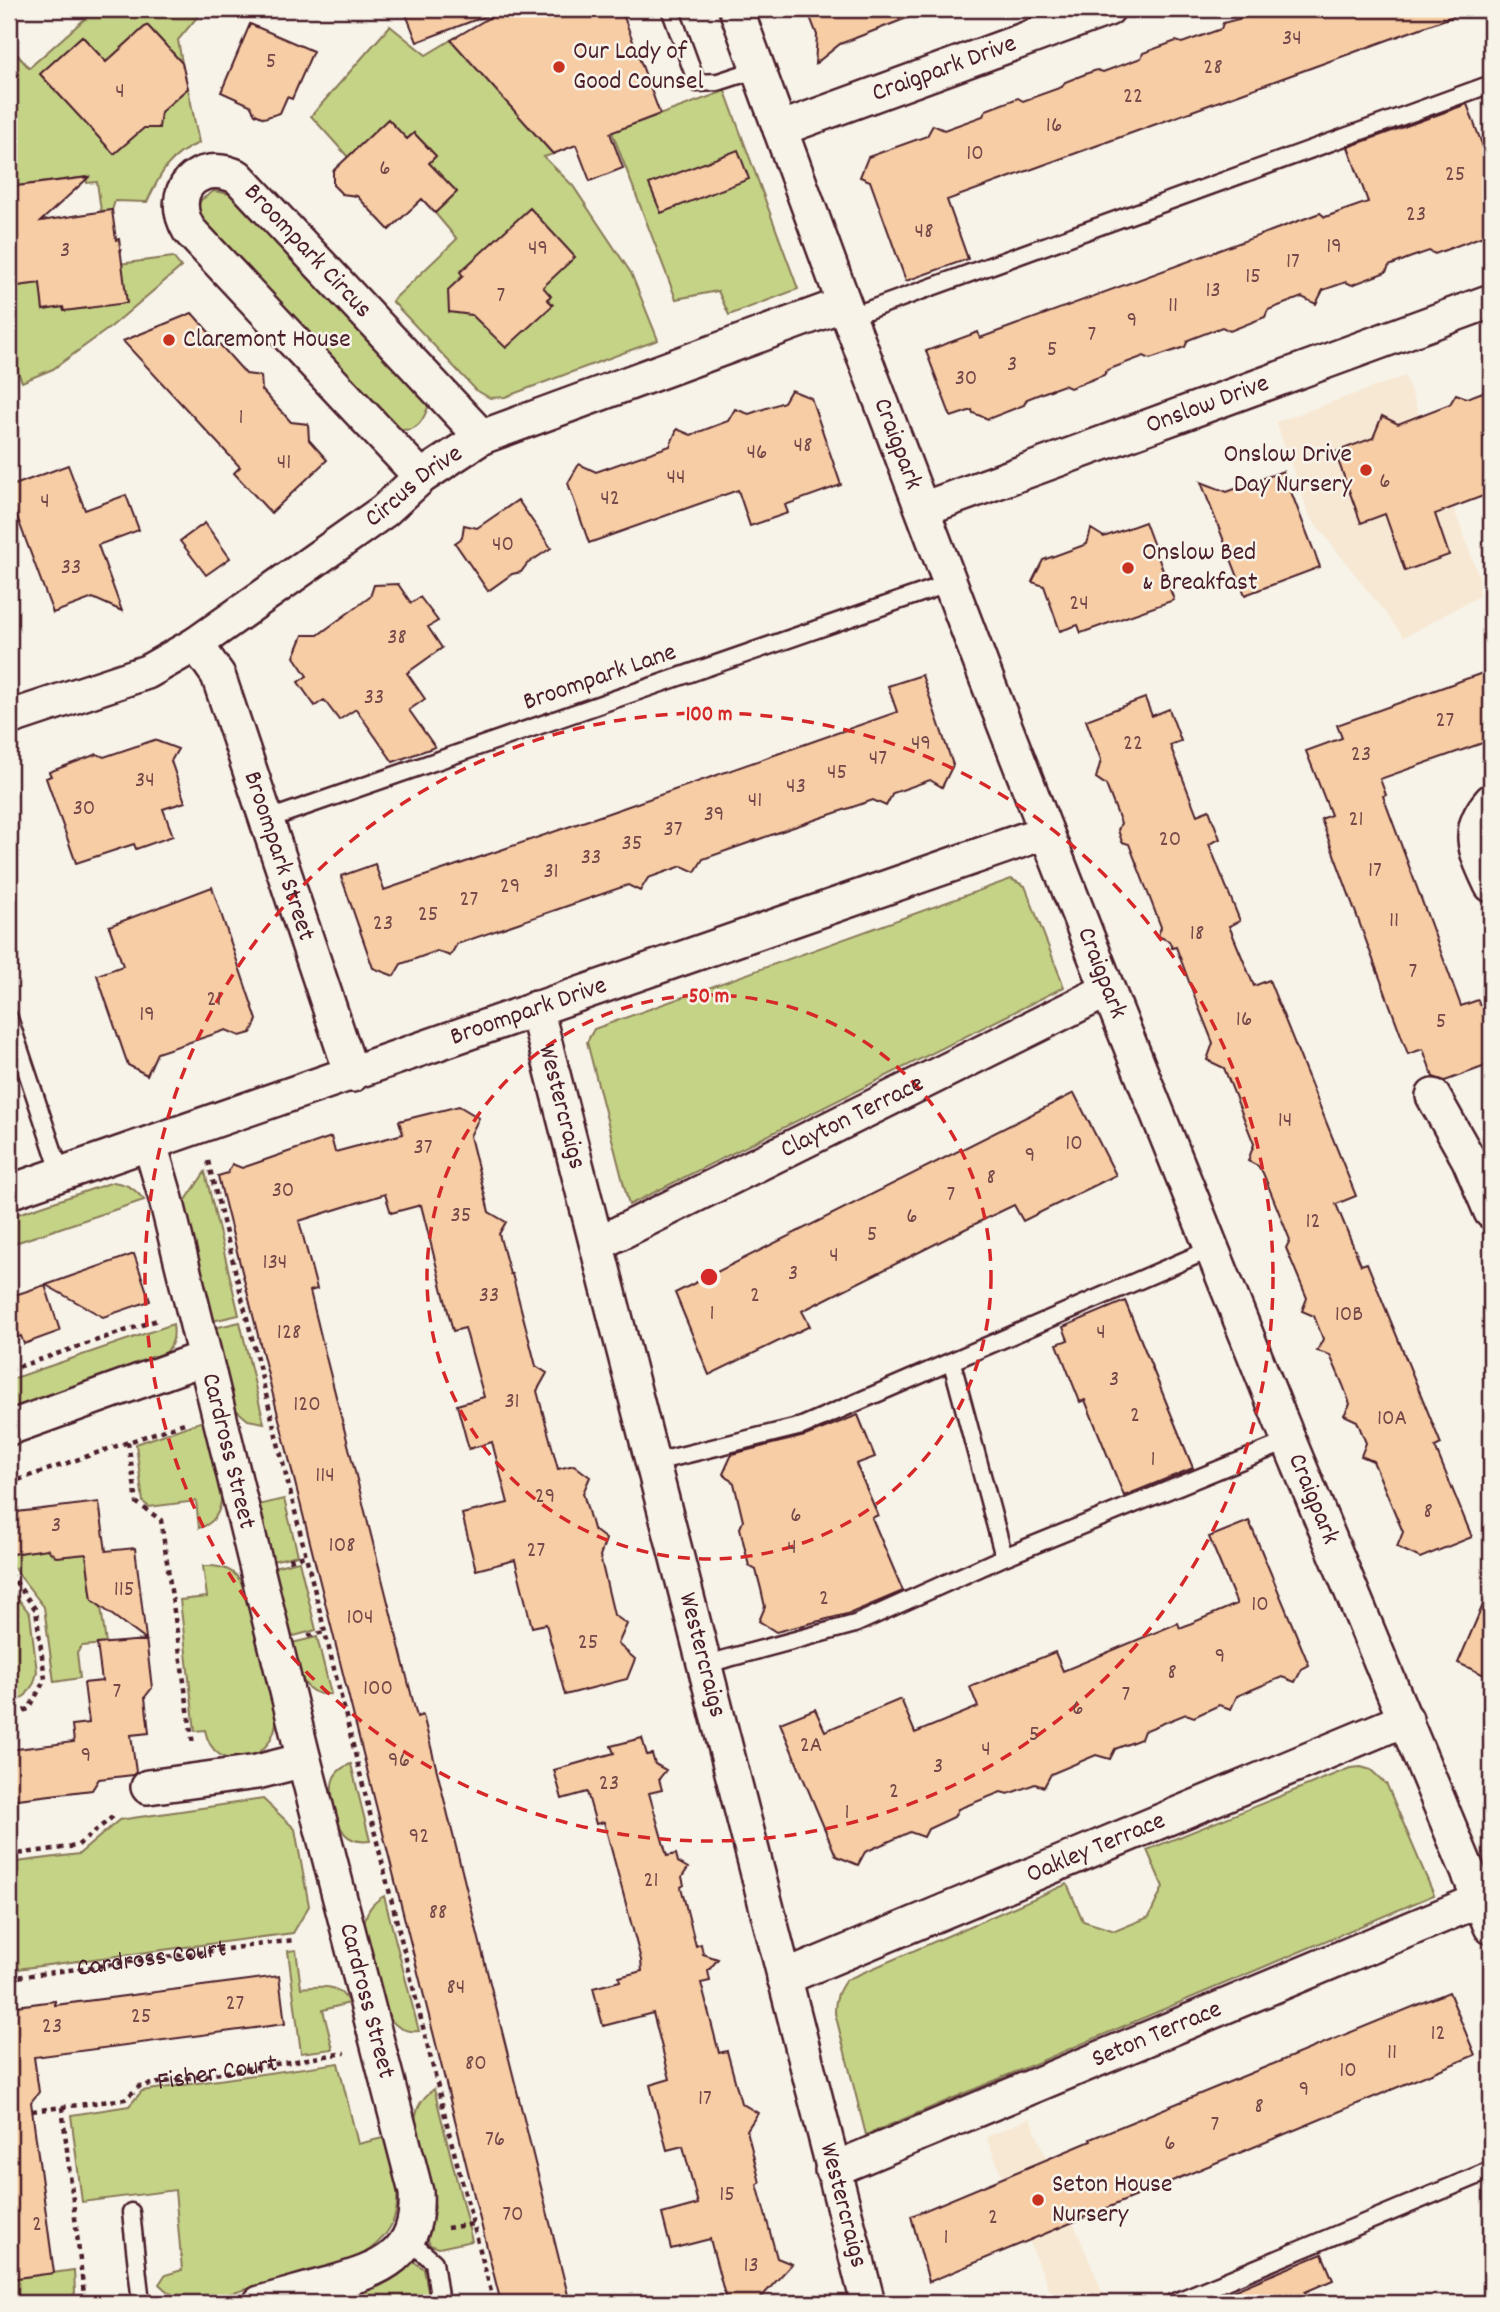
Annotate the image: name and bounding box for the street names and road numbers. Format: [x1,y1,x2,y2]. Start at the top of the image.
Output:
street label: Craigpark Drive [867,25,1022,112]
street label: Broompark Circus [235,175,380,327]
street label: Onslow Drive [1141,365,1274,444]
street label: Craigpark [863,393,932,495]
street label: Circus Drive [358,436,470,537]
street label: Broompark Lane [518,635,682,721]
street label: Broompark Street [233,766,324,946]
street label: Craigpark [1067,922,1136,1024]
street label: Broompark Drive [445,967,612,1056]
street label: Westercraigs [528,1040,595,1173]
street label: Clayton Terrace [774,1066,930,1168]
street label: Cardross Street [191,1369,265,1533]
street label: Craigpark [1278,1448,1349,1550]
street label: Westercraigs [668,1589,736,1721]
street label: Oakley Terrace [1021,1803,1171,1893]
street label: Cardross Street [329,1919,404,2083]
street label: Cardross Court [74,1931,229,1987]
street label: Seton Terrace [1086,1991,1227,2078]
street label: Fisher Court [155,2046,281,2101]
street label: Westercraigs [809,2139,877,2272]

